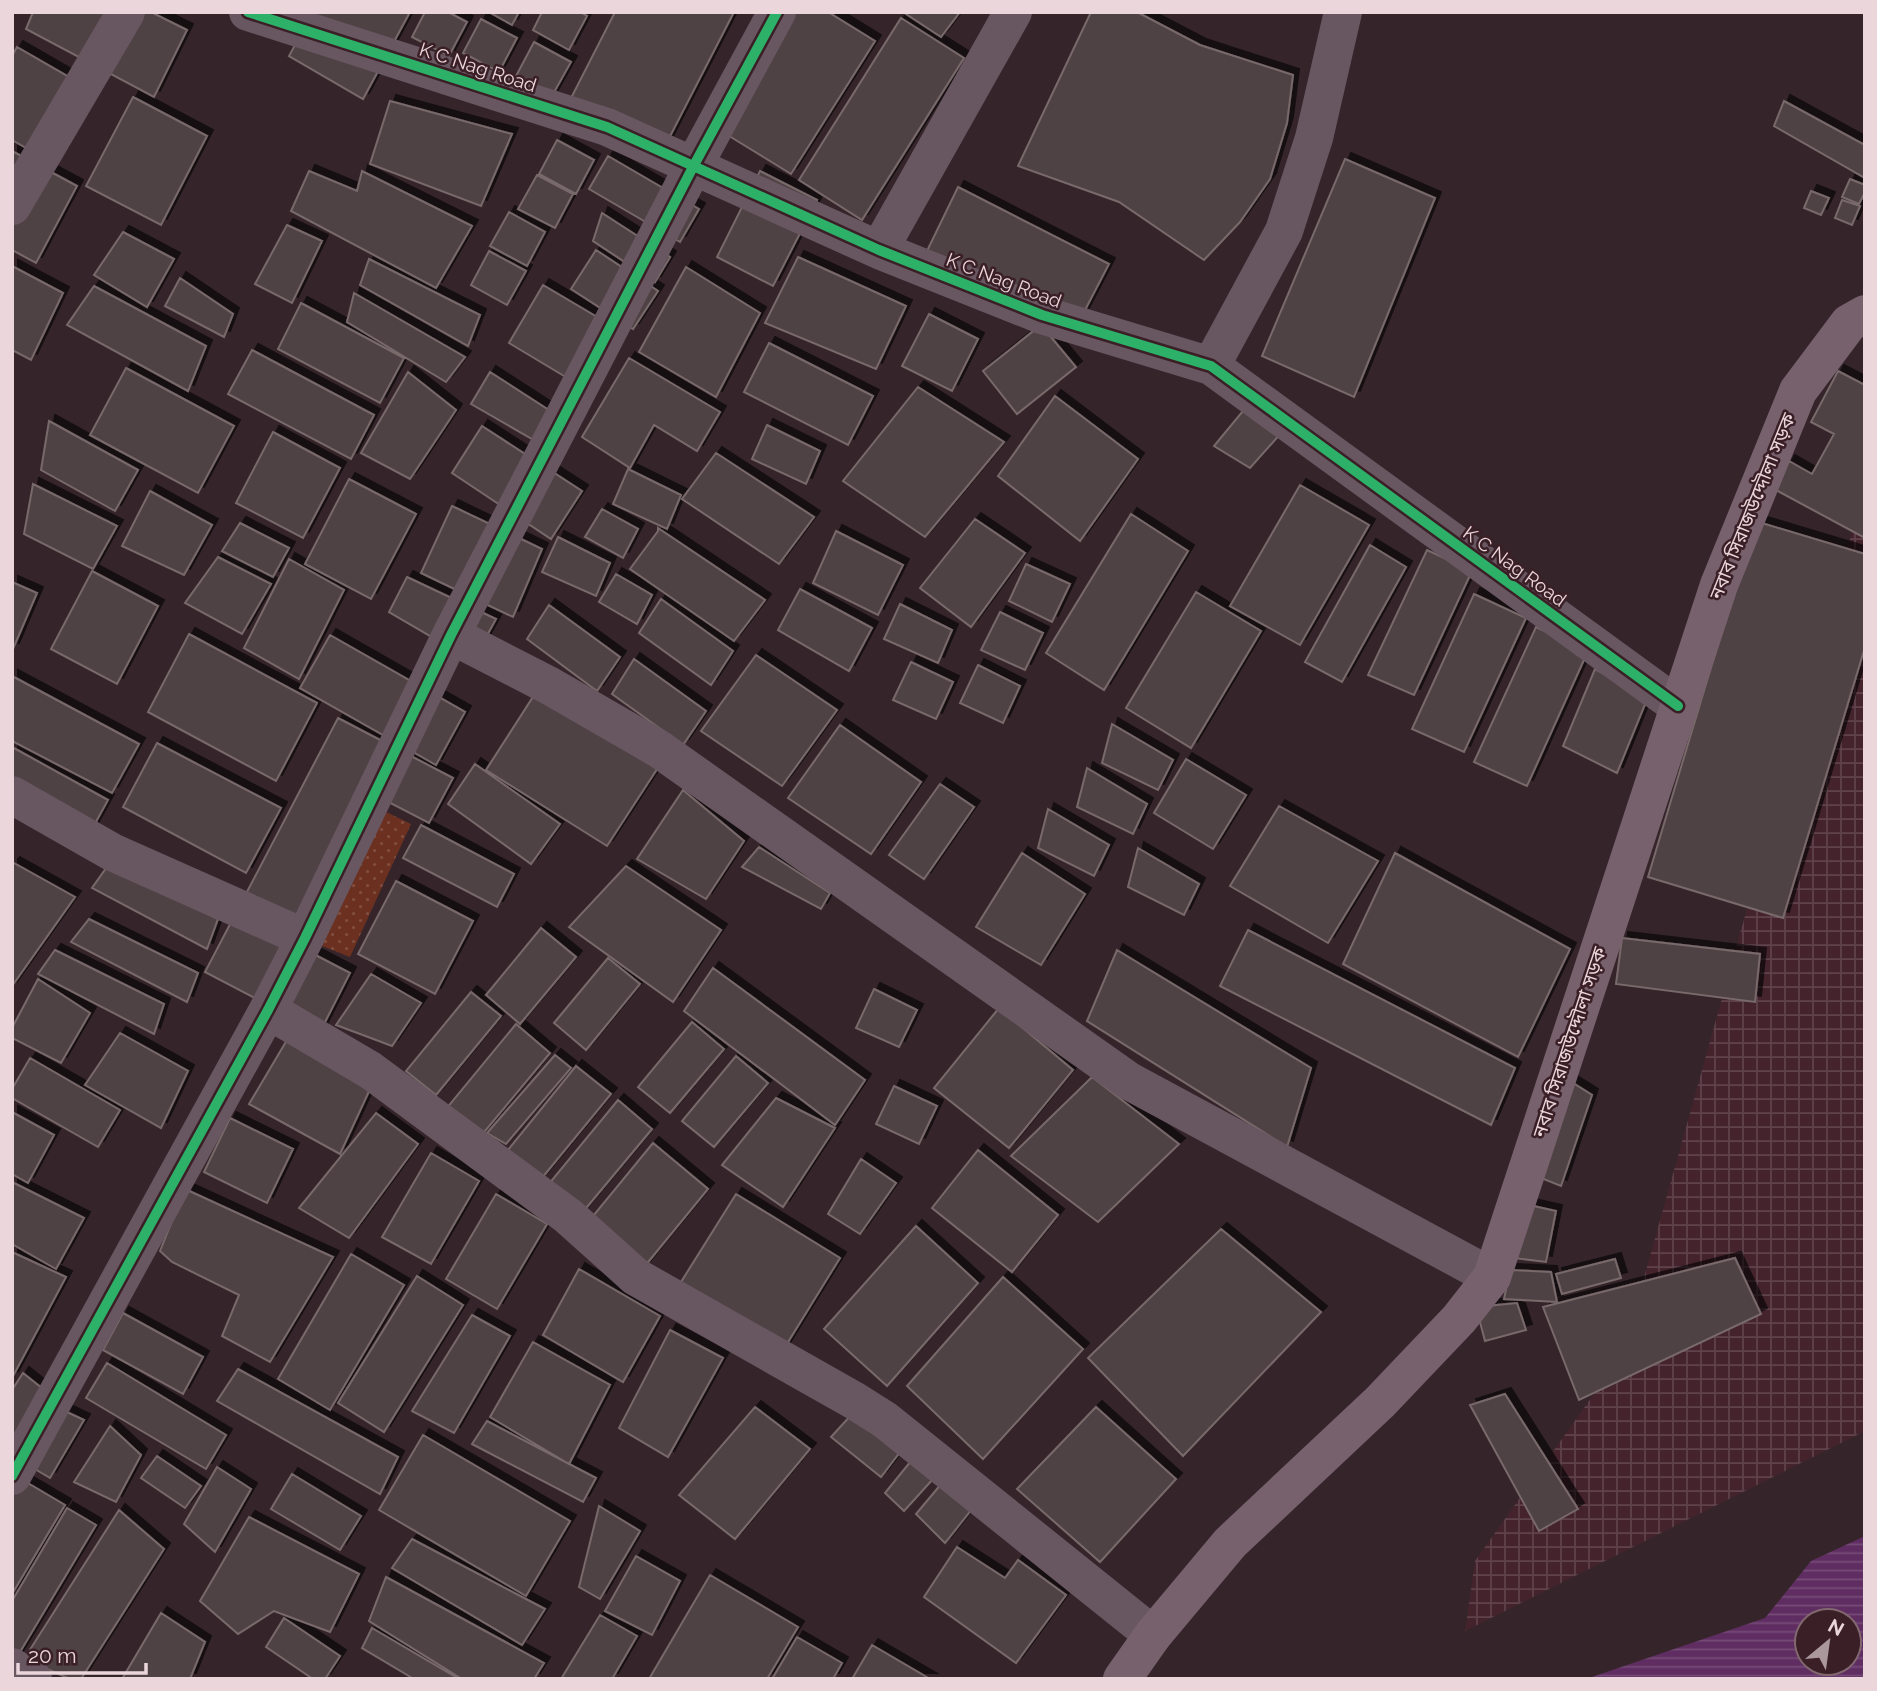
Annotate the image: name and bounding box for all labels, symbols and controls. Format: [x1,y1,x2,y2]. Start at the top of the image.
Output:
street label: K C Nag Road [417,38,539,96]
street label: K C Nag Road [943,248,1065,312]
street label: নবাব সিরাজউদ্দৌলা সড়ক [1704,409,1800,603]
street label: K C Nag Road [1459,521,1571,611]
street label: নবাব সিরাজউদ্দৌলা সড়ক [1527,943,1610,1141]
north arrow [1793,1607,1863,1677]
text: N [1825,1614,1848,1640]
scale bar [18,1632,145,1676]
text: 20 m [28,1643,76,1668]

